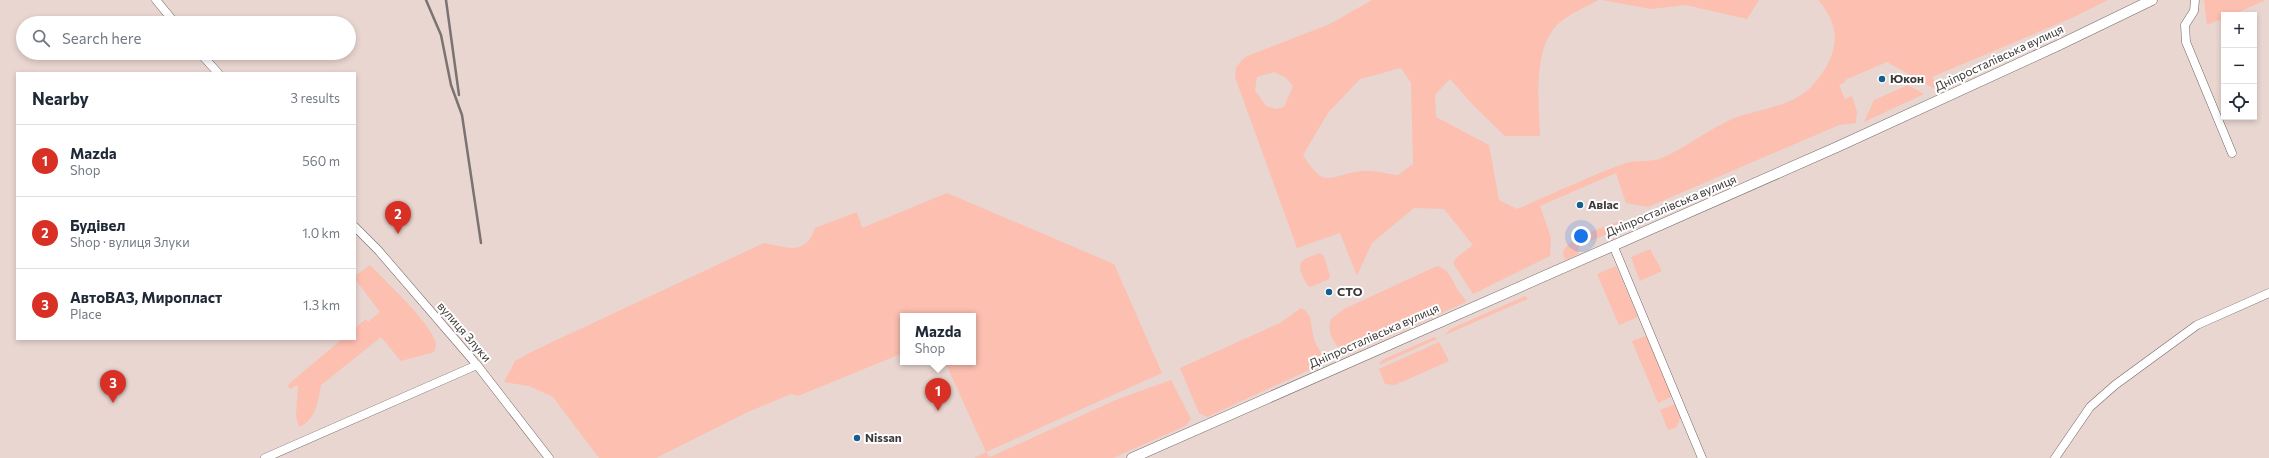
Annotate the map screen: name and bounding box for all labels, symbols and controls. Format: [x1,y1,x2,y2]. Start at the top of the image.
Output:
map controls [2221,12,2257,120]
button: + [2221,12,2257,48]
search box [16,16,356,60]
street label: Дніпросталівська вулиця [1932,21,2065,93]
icon: search [30,27,52,49]
text: Search here [62,29,141,47]
button: − [2221,48,2257,84]
place label: Юкон [1890,71,1924,85]
marker: Юкон [1877,74,1887,84]
button: locate [2221,84,2257,120]
text: Nearby [32,88,89,109]
text: 3 results [291,90,340,106]
text: Mazda [70,144,117,162]
text: 1 [42,153,48,169]
text: 560 m [302,153,340,169]
text: Shop [70,162,101,178]
street label: Дніпросталівська вулиця [1603,171,1738,239]
place label: Авіас [1588,197,1619,211]
marker: Авіас [1575,200,1585,210]
pin: 2 [385,201,411,234]
text: Будівел [70,216,125,234]
text: 2 [41,225,49,241]
text: 1.0 km [302,225,340,241]
your location [1571,226,1591,246]
text: Shop · вулиця Злуки [70,234,190,250]
place label: СТО [1337,284,1363,298]
marker: СТО [1324,287,1334,297]
text: АвтоВАЗ, Миропласт [70,288,222,306]
text: 3 [41,297,49,313]
text: 1.3 km [303,297,340,313]
street label: вулиця Злуки [435,299,495,364]
street label: Дніпросталівська вулиця [1306,300,1441,370]
text: Place [70,306,102,322]
popup [900,313,976,365]
text: Mazda [915,322,961,340]
text: Shop [915,340,945,356]
pin: 3 [100,370,126,403]
pin: 1 [925,378,951,411]
place label: Nissan [865,430,902,444]
marker: Nissan [852,433,862,443]

